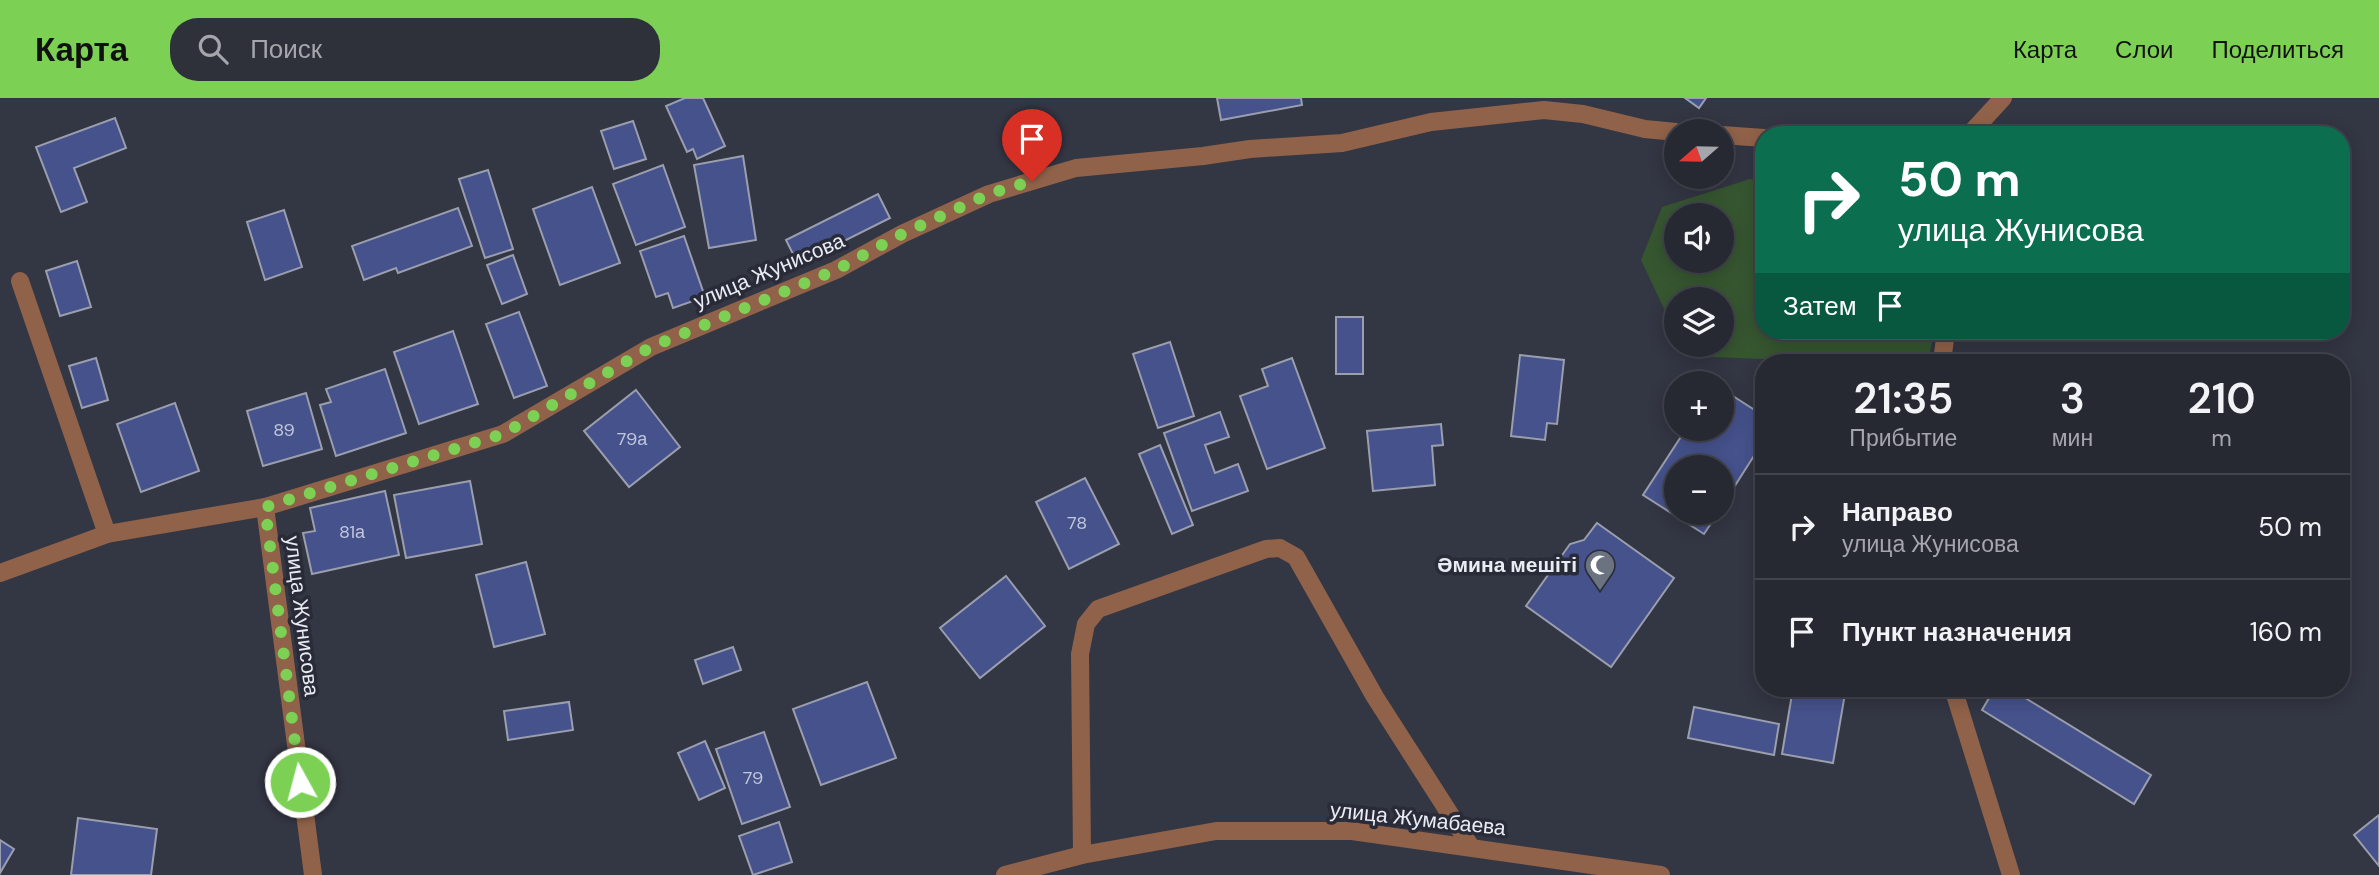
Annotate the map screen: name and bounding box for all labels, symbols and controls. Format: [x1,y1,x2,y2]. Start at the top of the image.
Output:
search box [170,18,660,81]
text: Карта [35,28,128,71]
icon: search [194,30,232,68]
text: Поиск [250,32,322,66]
text: Карта [2013,34,2077,65]
text: Слои [2115,34,2173,65]
text: Поделиться [2211,34,2344,65]
pin [1002,109,1062,181]
north arrow [1664,119,1734,189]
map controls [1664,119,1734,525]
icon: arrive [1013,120,1051,158]
text: 50 m [1898,147,2021,211]
icon: right [1783,154,1874,245]
button: sound [1664,203,1734,273]
text: улица Жунисова [1898,209,2144,251]
street label: улица Жунисова [689,226,849,315]
button: layers [1664,287,1734,357]
icon: arrive [1871,287,1909,325]
text: Затем [1783,289,1857,323]
button: + [1664,371,1734,441]
text: 21:35 [1853,371,1953,426]
text: 3 [2060,371,2085,426]
text: 210 [2187,371,2256,426]
house number: 89 [273,418,295,442]
text: Прибытие [1849,423,1957,453]
text: мин [2052,423,2093,453]
text: m [2211,423,2232,453]
house number: 79а [617,427,648,451]
button: − [1664,455,1734,525]
text: Направо [1842,495,1953,529]
icon: right [1783,508,1821,546]
text: 50 m [2258,510,2322,544]
house number: 78 [1067,511,1087,535]
house number: 81а [339,520,366,544]
text: улица Жунисова [1842,529,2019,559]
street label: улица Жунисова [278,534,326,698]
mosque icon: Әмина мешіті [1583,548,1617,592]
place label: Әмина мешіті [1437,551,1577,579]
icon: arrive [1783,613,1821,651]
text: Пункт назначения [1842,615,2072,649]
text: 160 m [2250,615,2322,649]
position arrow [263,745,337,819]
house number: 79 [743,766,763,790]
street label: улица Жумабаева [1329,796,1507,842]

